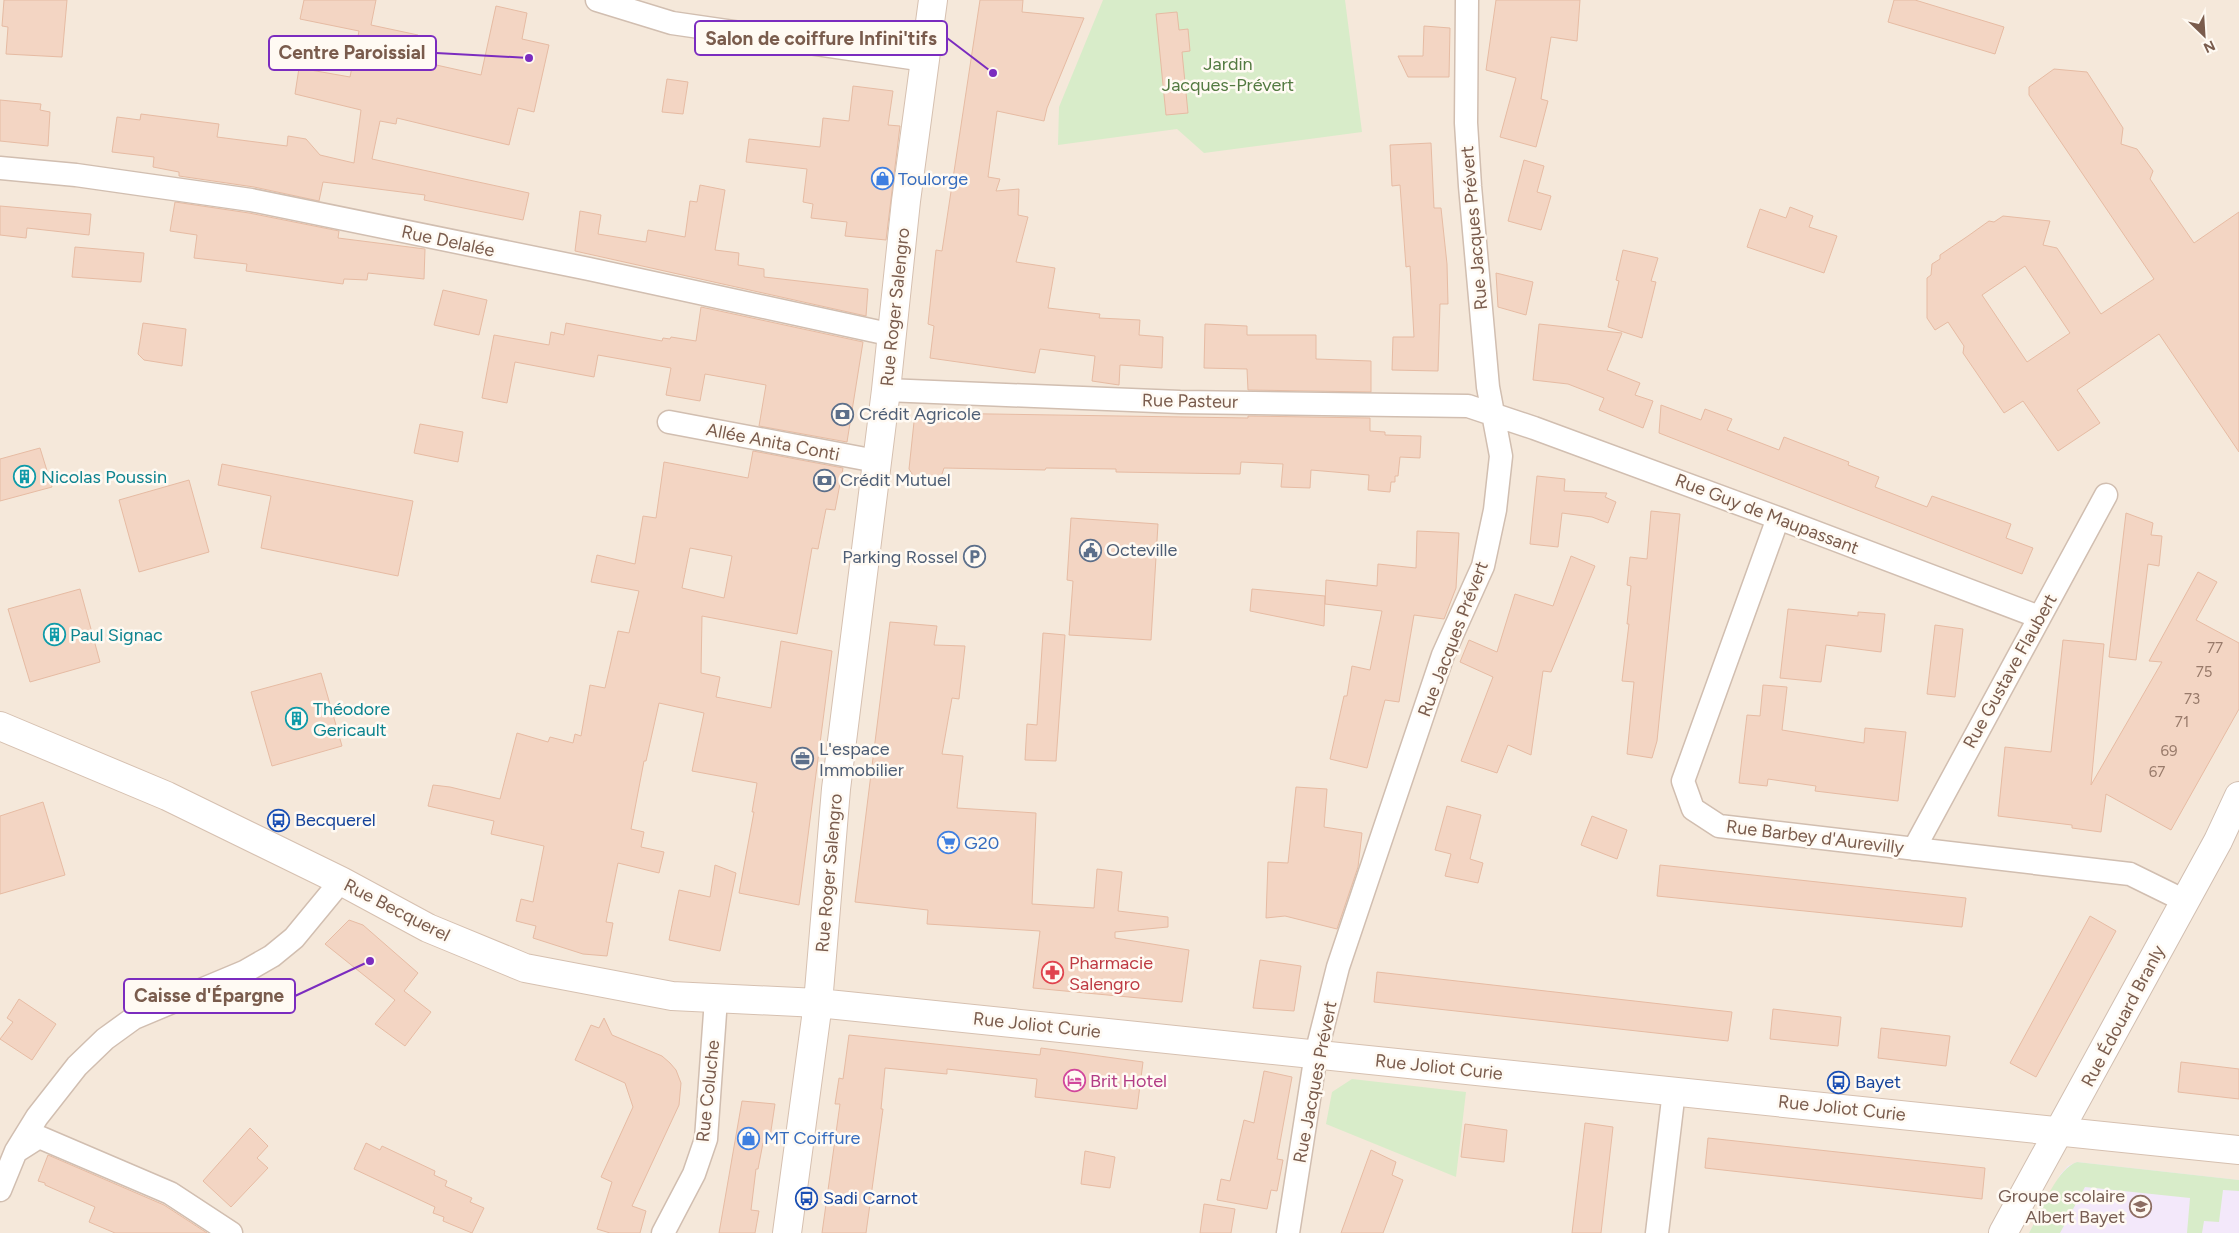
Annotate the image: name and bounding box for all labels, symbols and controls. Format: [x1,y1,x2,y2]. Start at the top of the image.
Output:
north arrow [2179,10,2229,60]
callout: Salon de coiffure Infini'tifs [695,21,947,55]
text: Salon de coiffure Infini'tifs [705,27,937,50]
callout: Centre Paroissial [269,36,436,70]
text: N [2201,36,2218,56]
text: Centre Paroissial [278,41,426,64]
park label: Jardin Jacques-Prévert [1162,53,1294,96]
street label: Rue Jacques Prévert [1456,145,1492,311]
shop icon: Toulorge [870,167,894,191]
place label: Toulorge [898,168,968,190]
street label: Rue Delalée [399,220,497,262]
street label: Rue Roger Salengro [876,227,914,387]
street label: Rue Pasteur [1142,389,1238,413]
bank icon: Crédit Agricole [831,402,855,426]
place label: Crédit Agricole [859,403,981,425]
street label: Allée Anita Conti [704,418,842,466]
building icon: Nicolas Poussin [13,465,37,489]
place label: Nicolas Poussin [41,466,167,488]
bank icon: Crédit Mutuel [812,468,836,492]
place label: Crédit Mutuel [840,469,951,491]
street label: Rue Guy de Maupassant [1672,469,1862,559]
public building icon: Octeville [1078,538,1102,562]
place label: Octeville [1106,539,1178,561]
parking icon: Parking Rossel [962,545,986,569]
place label: Parking Rossel [842,546,958,568]
street label: Rue Jacques Prévert [1413,558,1493,720]
street label: Rue Gustave Flaubert [1958,590,2062,752]
building icon: Paul Signac [42,623,66,647]
place label: Paul Signac [70,624,163,646]
house number: 77 [2207,639,2223,657]
house number: 75 [2196,663,2212,681]
house number: 73 [2184,690,2200,708]
place label: Théodore Gericault [313,698,390,741]
building icon: Théodore Gericault [285,707,309,731]
house number: 71 [2175,713,2189,731]
place label: L'espace Immobilier [819,738,904,781]
house number: 69 [2161,742,2177,760]
office icon: L'espace Immobilier [791,747,815,771]
house number: 67 [2149,763,2165,781]
street label: Rue Roger Salengro [811,793,847,953]
bus stop icon: Becquerel [267,808,291,832]
place label: Becquerel [295,809,376,831]
street label: Rue Barbey d'Aurevilly [1725,815,1906,859]
supermarket icon: G20 [936,831,960,855]
place label: G20 [964,832,999,854]
street label: Rue Becquerel [340,874,454,946]
street label: Rue Édouard Branly [2076,941,2170,1091]
place label: Pharmacie Salengro [1069,952,1153,995]
pharmacy icon: Pharmacie Salengro [1041,961,1065,985]
callout: Caisse d'Épargne [124,979,295,1013]
text: Caisse d'Épargne [134,984,285,1007]
street label: Rue Jacques Prévert [1288,999,1342,1165]
street label: Rue Joliot Curie [972,1007,1102,1043]
street label: Rue Coluche [692,1039,724,1143]
street label: Rue Joliot Curie [1374,1049,1504,1085]
hotel icon: Brit Hotel [1062,1069,1086,1093]
place label: Brit Hotel [1090,1070,1167,1092]
bus stop icon: Bayet [1827,1070,1851,1094]
place label: Bayet [1855,1071,1901,1093]
street label: Rue Joliot Curie [1777,1090,1907,1126]
shop icon: MT Coiffure [736,1126,760,1150]
place label: MT Coiffure [764,1127,861,1149]
place label: Groupe scolaire Albert Bayet [1998,1185,2125,1228]
bus stop icon: Sadi Carnot [795,1186,819,1210]
place label: Sadi Carnot [823,1187,918,1209]
school or university icon: Groupe scolaire Albert Bayet [2129,1194,2153,1218]

